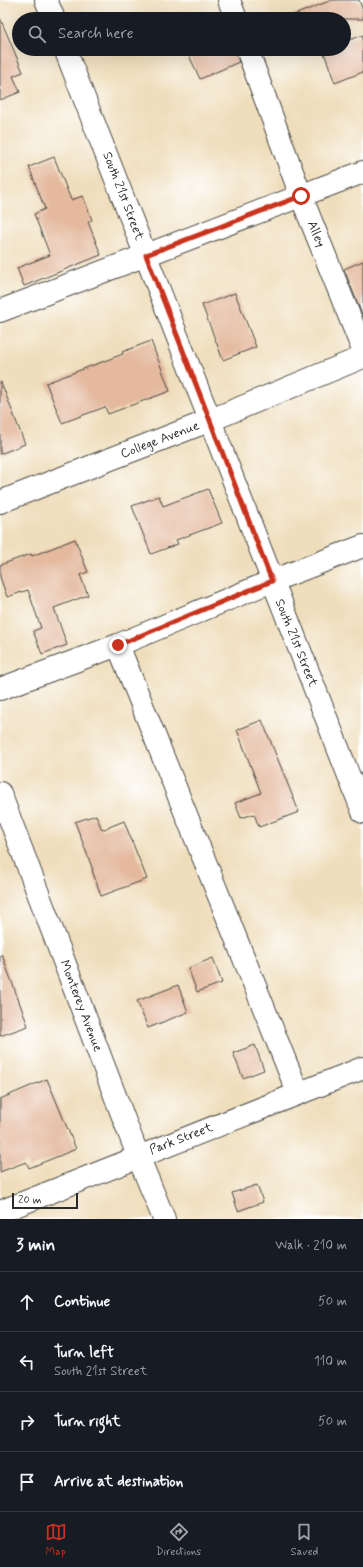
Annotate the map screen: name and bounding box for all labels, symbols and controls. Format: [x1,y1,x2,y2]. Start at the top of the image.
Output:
search box [12,12,351,56]
icon: search [26,23,48,45]
text: Search here [58,24,134,44]
street label: South 21st Street [98,149,148,243]
route start [292,187,310,205]
street label: Alley [303,218,329,250]
street label: College Avenue [118,417,202,463]
street label: South 21st Street [271,597,322,690]
route end [109,636,127,654]
street label: Monterey Avenue [56,958,106,1054]
street label: Park Street [147,1119,215,1159]
scale bar [12,1191,78,1210]
text: 20 m [18,1193,41,1207]
text: 3 min [16,1234,55,1256]
text: Walk · 210 m [275,1237,347,1254]
icon: ahead [16,1291,38,1313]
text: Continue [54,1292,110,1312]
text: 50 m [318,1293,347,1310]
text: Turn left [54,1343,114,1363]
icon: left [16,1351,38,1373]
text: 110 m [314,1353,347,1370]
text: South 21st Street [54,1363,147,1380]
icon: right [16,1411,38,1433]
text: Turn right [54,1412,121,1432]
text: 50 m [318,1413,347,1430]
icon: arrive [16,1471,38,1493]
text: Arrive at destination [54,1472,183,1492]
tab: Map [45,1521,67,1559]
tab: Directions [156,1521,201,1559]
tab: Saved [291,1521,318,1559]

